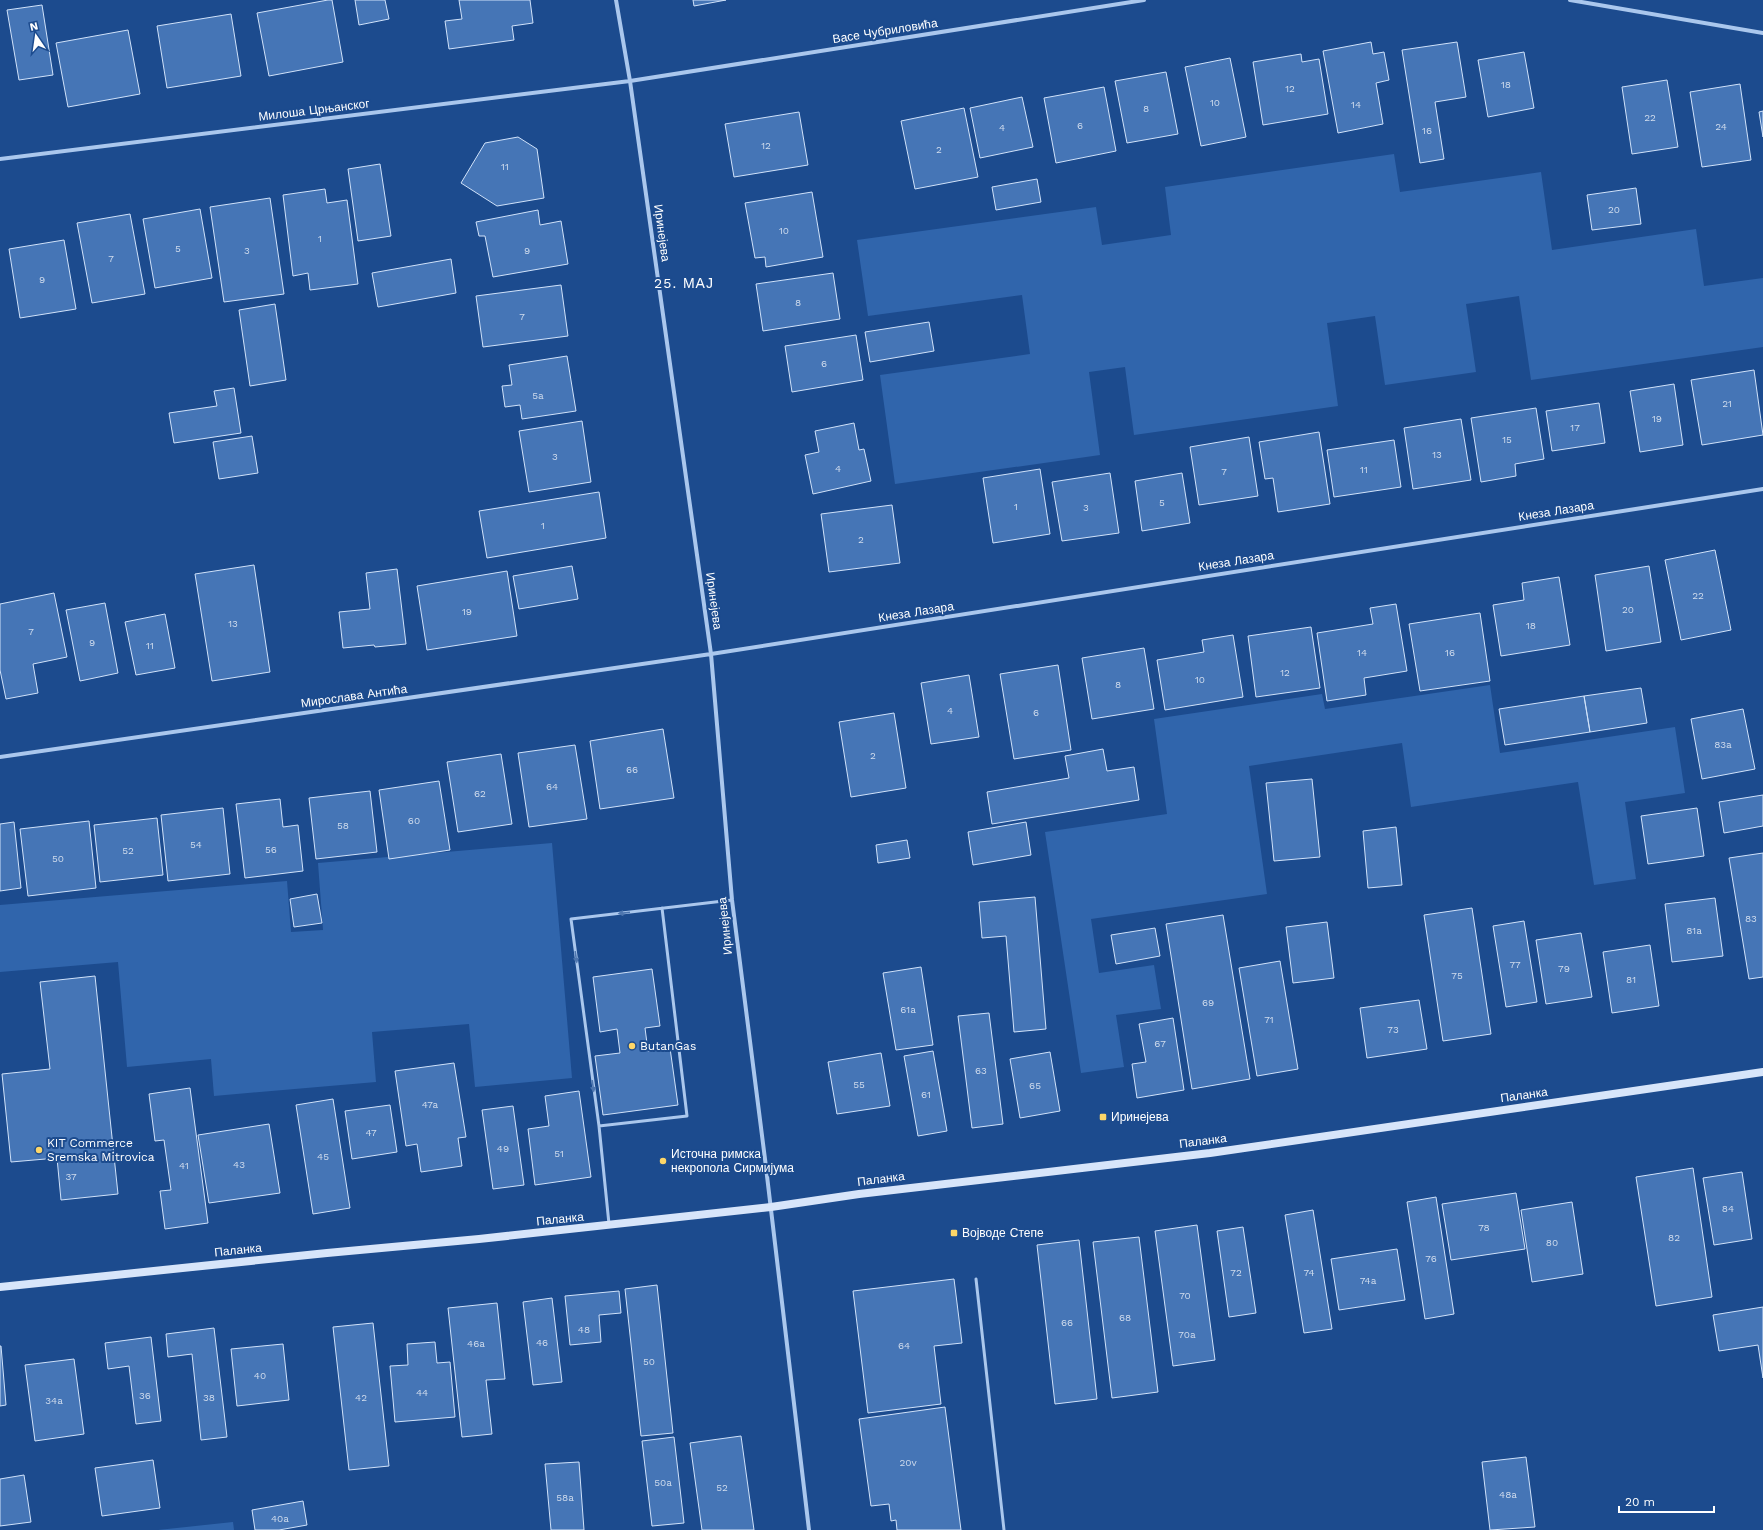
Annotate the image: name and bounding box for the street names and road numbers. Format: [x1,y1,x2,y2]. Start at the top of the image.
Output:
street label: Васе Чубриловића [832,16,939,46]
street label: Милоша Црњанског [258,96,371,124]
street label: Иринејева [651,204,673,263]
street label: Кнеза Лазара [1517,498,1595,524]
street label: Кнеза Лазара [1197,548,1275,574]
street label: Иринејева [703,572,725,631]
street label: Кнеза Лазара [877,599,955,625]
street label: Мирослава Антића [300,682,408,710]
street label: Иринејева [715,896,735,955]
street label: Паланка [1499,1085,1549,1105]
street label: Паланка [1178,1131,1228,1151]
street label: Паланка [856,1169,906,1189]
street label: Паланка [536,1210,585,1228]
street label: Паланка [214,1241,263,1259]

